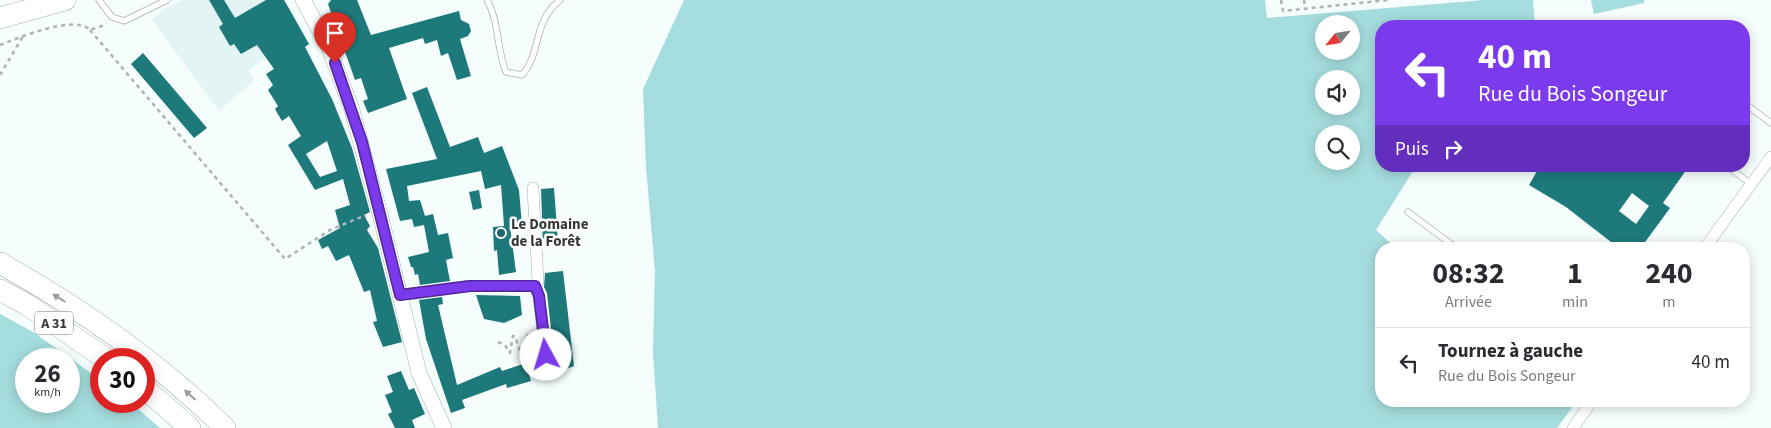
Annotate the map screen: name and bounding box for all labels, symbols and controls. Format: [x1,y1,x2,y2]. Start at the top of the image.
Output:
pin [314,12,356,63]
north arrow [1315,15,1360,60]
map controls [1315,15,1360,170]
icon: arrive [321,19,349,47]
text: 40 m [1478,32,1552,82]
icon: left [1395,40,1460,105]
button: sound [1315,70,1360,115]
text: Rue du Bois Songeur [1478,78,1667,110]
button: search [1315,125,1360,170]
icon: right [1439,135,1467,163]
text: Puis [1395,136,1429,163]
place label: Le Domaine de la Forêt [511,214,589,252]
marker: Le Domaine de la Forêt [495,227,507,239]
text: 08:32 [1432,252,1505,295]
text: 1 [1567,252,1583,295]
text: 240 [1645,252,1693,295]
text: Arrivée [1445,291,1492,313]
text: min [1562,291,1588,313]
text: m [1662,291,1676,313]
one-way arrow [53,294,66,303]
road number: A 31 [35,312,73,334]
position arrow [519,328,571,380]
text: Tournez à gauche [1438,338,1583,365]
speed limit sign: 30 [90,348,155,413]
icon: left [1395,349,1423,377]
text: 40 m [1692,349,1730,376]
text: 26 [34,356,61,392]
text: Rue du Bois Songeur [1438,365,1576,387]
text: km/h [34,384,61,401]
one-way arrow [184,389,196,401]

